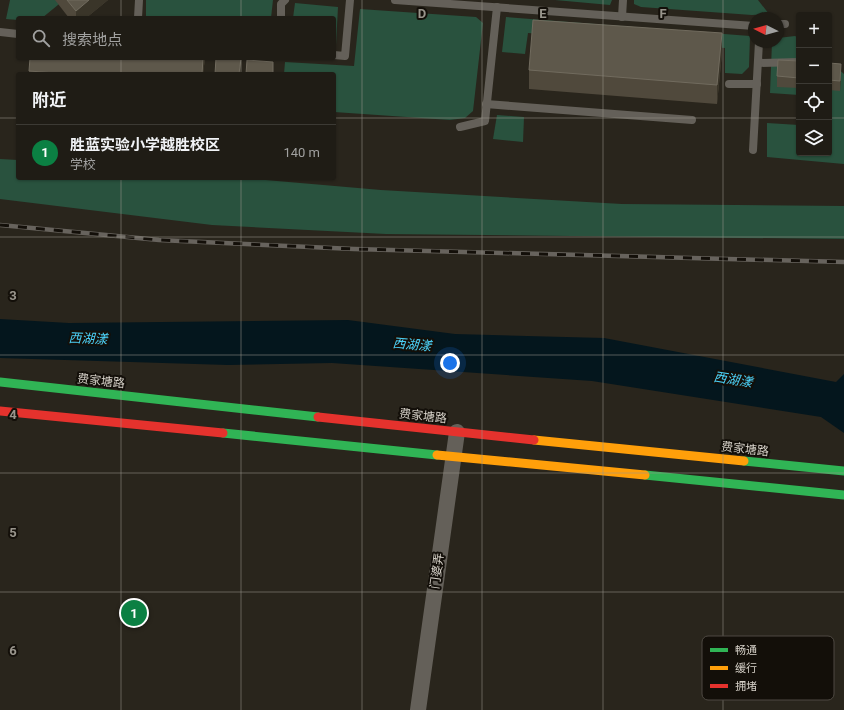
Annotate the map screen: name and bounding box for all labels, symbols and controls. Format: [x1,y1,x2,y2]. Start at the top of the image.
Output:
text: D [418,6,426,21]
text: E [539,6,547,21]
text: F [659,6,667,21]
north arrow [748,12,784,48]
map controls [796,12,832,156]
button: + [796,12,832,48]
search box [16,16,336,60]
icon: search [30,27,52,49]
text: 搜索地点 [62,31,122,49]
button: − [796,48,832,84]
button: locate [796,84,832,120]
text: 附近 [32,90,66,110]
button: layers [796,120,832,156]
text: 胜蓝实验小学越胜校区 [70,136,220,154]
text: 1 [41,145,49,160]
text: 140 m [283,145,320,160]
text: 学校 [70,157,96,172]
text: 3 [9,288,17,303]
water label: 西湖漾 [68,330,110,347]
water label: 西湖漾 [392,335,434,354]
your location [440,353,460,373]
water label: 西湖漾 [712,369,755,390]
street label: 费家塘路 [76,372,126,390]
text: 4 [9,407,17,422]
street label: 费家塘路 [398,407,448,425]
street label: 费家塘路 [720,440,770,458]
text: 5 [9,525,17,540]
street label: 门婆弄 [428,552,446,590]
pin: 1 [121,598,147,628]
legend [702,636,834,700]
text: 6 [9,643,17,658]
text: 畅通 [735,644,757,657]
text: 缓行 [735,662,757,675]
text: 拥堵 [735,680,757,693]

